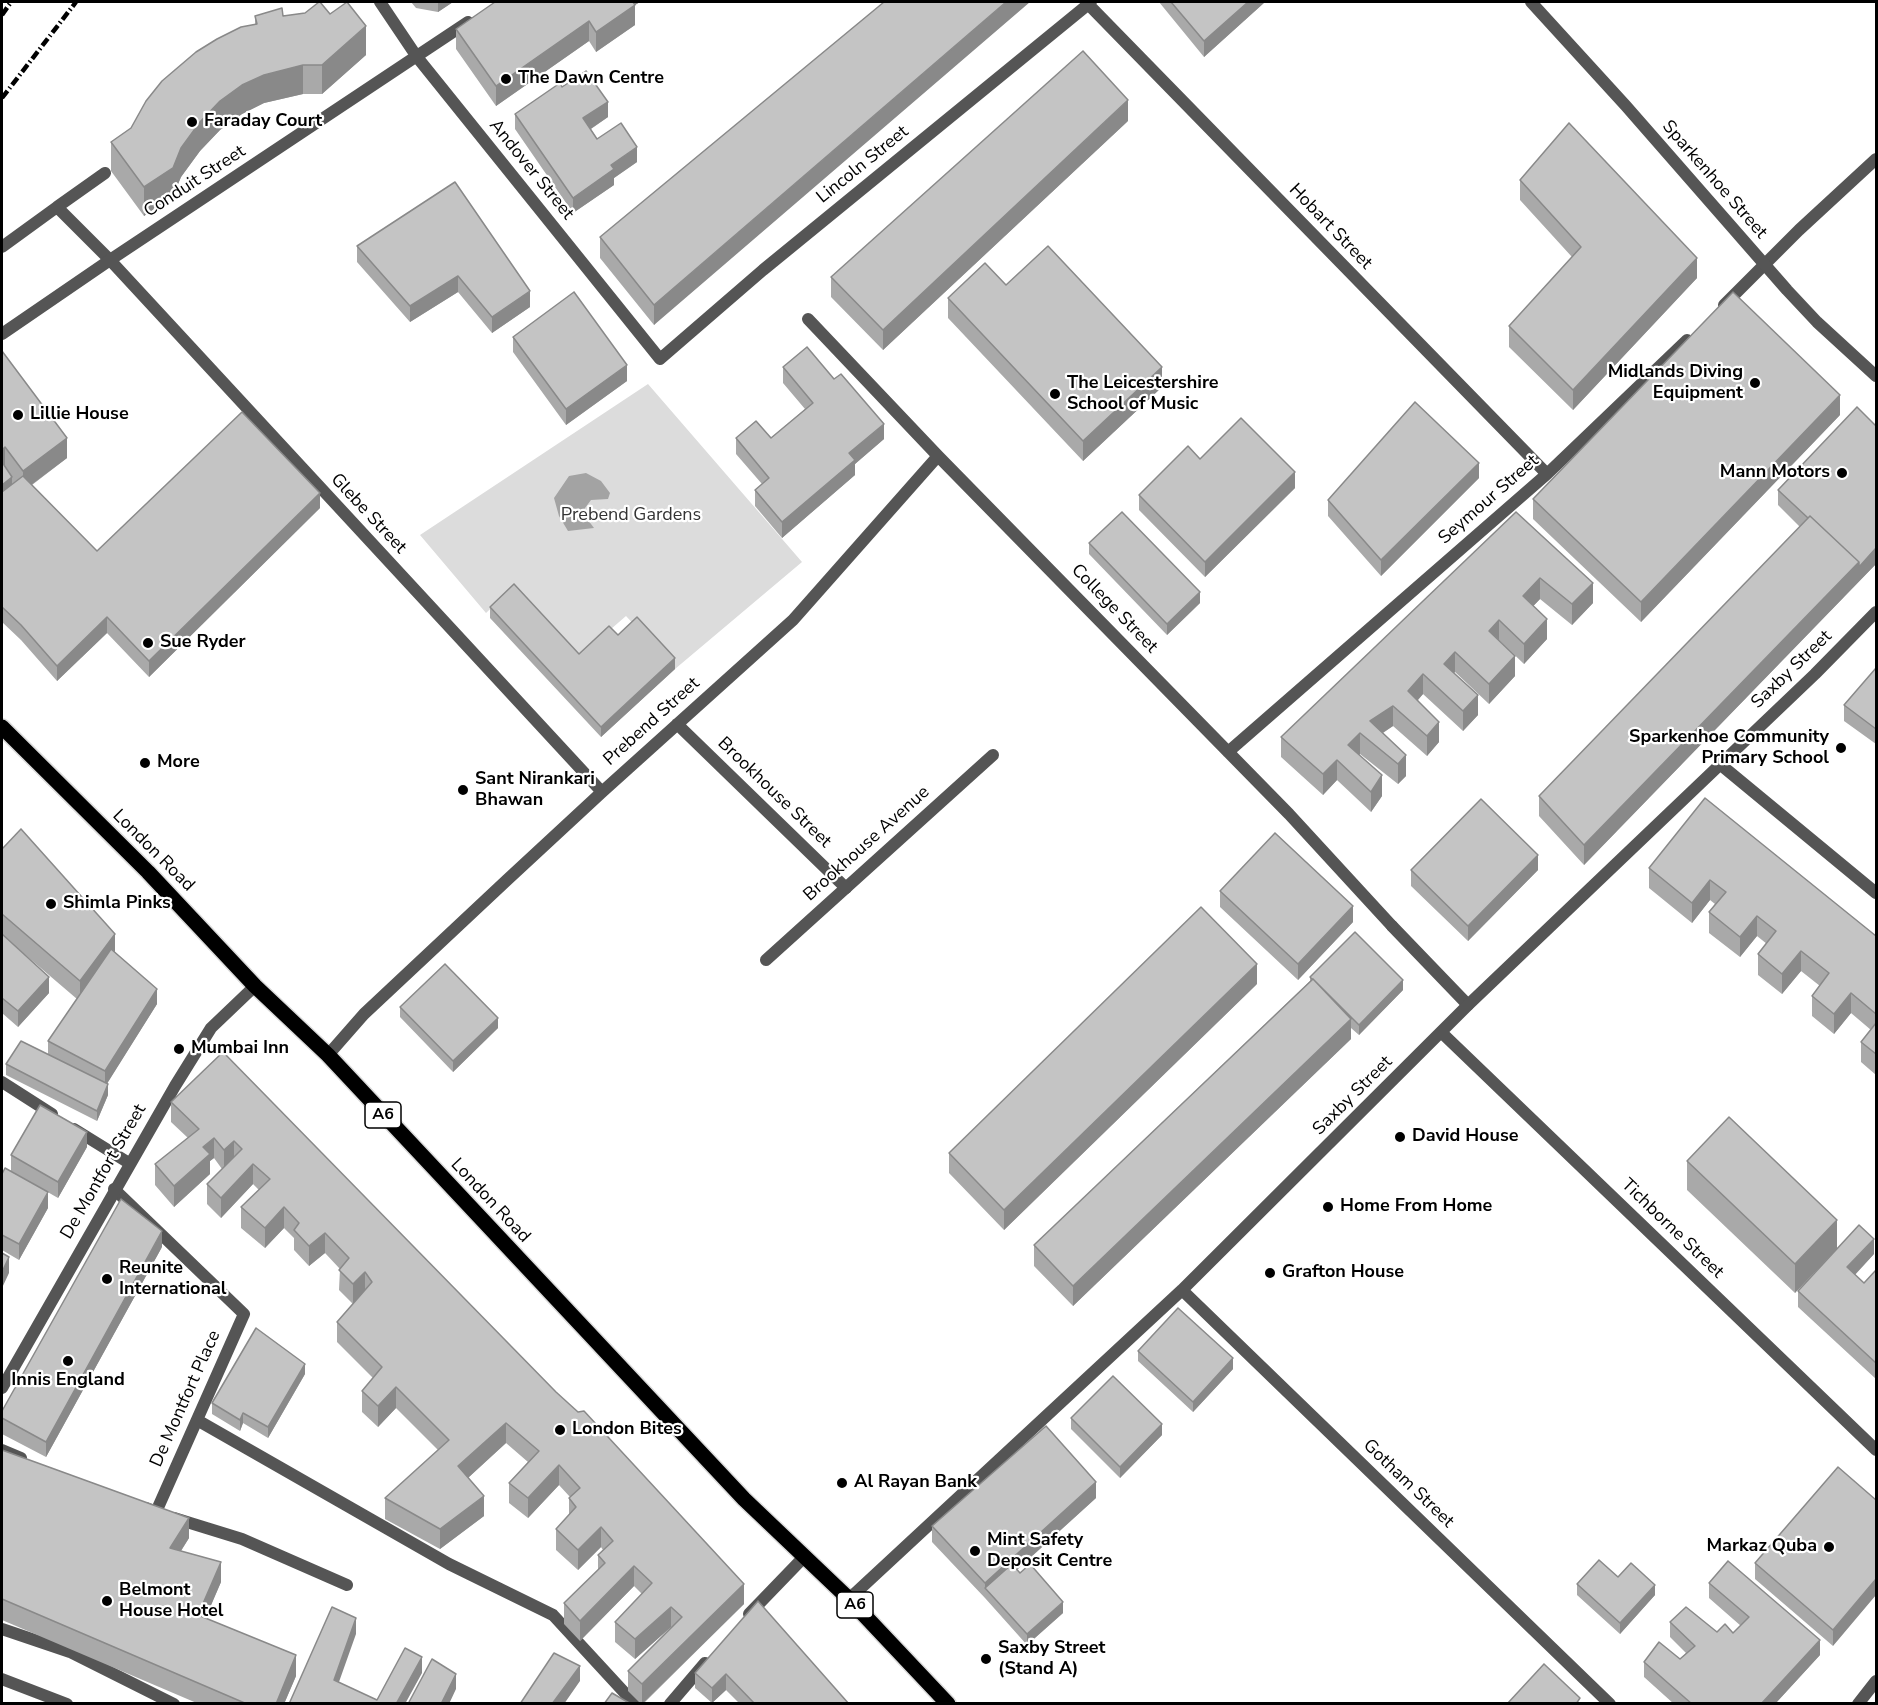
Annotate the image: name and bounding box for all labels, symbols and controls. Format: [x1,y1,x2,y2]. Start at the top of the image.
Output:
place label: The Dawn Centre [518,68,664,90]
marker: The Dawn Centre [499,72,513,86]
place label: Faraday Court [204,111,322,133]
marker: Faraday Court [185,115,199,129]
street label: Andover Street [484,116,578,224]
street label: Sparkenhoe Street [1657,116,1771,244]
street label: Lincoln Street [813,121,913,209]
street label: Conduit Street [140,141,250,223]
street label: Hobart Street [1284,180,1376,274]
place label: Midlands Diving Equipment [1608,362,1743,404]
place label: The Leicestershire School of Music [1067,373,1219,416]
marker: Midlands Diving Equipment [1748,376,1762,390]
marker: The Leicestershire School of Music [1048,387,1062,401]
place label: Lillie House [30,404,129,426]
marker: Lillie House [11,408,25,422]
street label: Seymour Street [1435,451,1543,549]
place label: Mann Motors [1720,462,1830,484]
marker: Mann Motors [1835,466,1849,480]
street label: Glebe Street [325,469,411,559]
park label: Prebend Gardens [561,505,701,527]
street label: College Street [1066,560,1162,658]
street label: Saxby Street [1747,626,1837,714]
place label: Sue Ryder [160,632,246,654]
marker: Sue Ryder [141,636,155,650]
street label: Prebend Street [600,673,704,771]
place label: Sparkenhoe Community Primary School [1629,727,1829,770]
street label: Brookhouse Street [713,733,835,853]
marker: Sparkenhoe Community Primary School [1834,741,1848,755]
place label: More [157,752,200,774]
marker: More [138,756,152,770]
place label: Sant Nirankari Bhawan [475,769,595,812]
street label: Brookhouse Avenue [800,782,934,906]
marker: Sant Nirankari Bhawan [456,783,470,797]
street label: London Road [107,805,199,897]
place label: Shimla Pinks [63,893,171,915]
marker: Shimla Pinks [44,897,58,911]
place label: Mumbai Inn [191,1038,289,1060]
marker: Mumbai Inn [172,1042,186,1056]
street label: Saxby Street [1309,1052,1397,1140]
street label: De Montfort Street [57,1101,151,1243]
road number: A6 [365,1102,401,1128]
place label: David House [1412,1126,1518,1148]
marker: David House [1393,1130,1407,1144]
street label: London Road [446,1154,534,1248]
street label: Tichborne Street [1616,1175,1728,1283]
place label: Home From Home [1340,1196,1492,1218]
marker: Home From Home [1321,1200,1335,1214]
place label: Reunite International [119,1258,227,1300]
place label: Grafton House [1282,1262,1404,1284]
marker: Grafton House [1263,1266,1277,1280]
marker: Reunite International [100,1272,114,1286]
street label: De Montfort Place [146,1327,226,1471]
marker: Innis England [61,1354,75,1368]
place label: Innis England [11,1370,125,1392]
place label: London Bites [572,1419,682,1441]
marker: London Bites [553,1423,567,1437]
street label: Gotham Street [1358,1435,1458,1533]
place label: Al Rayan Bank [854,1472,977,1494]
marker: Al Rayan Bank [835,1476,849,1490]
place label: Mint Safety Deposit Centre [987,1530,1112,1572]
place label: Markaz Quba [1706,1536,1817,1558]
marker: Markaz Quba [1822,1540,1836,1554]
marker: Mint Safety Deposit Centre [968,1544,982,1558]
place label: Belmont House Hotel [119,1580,224,1622]
road number: A6 [837,1592,873,1618]
marker: Belmont House Hotel [100,1594,114,1608]
place label: Saxby Street (Stand A) [998,1638,1105,1680]
marker: Saxby Street (Stand A) [979,1652,993,1666]

